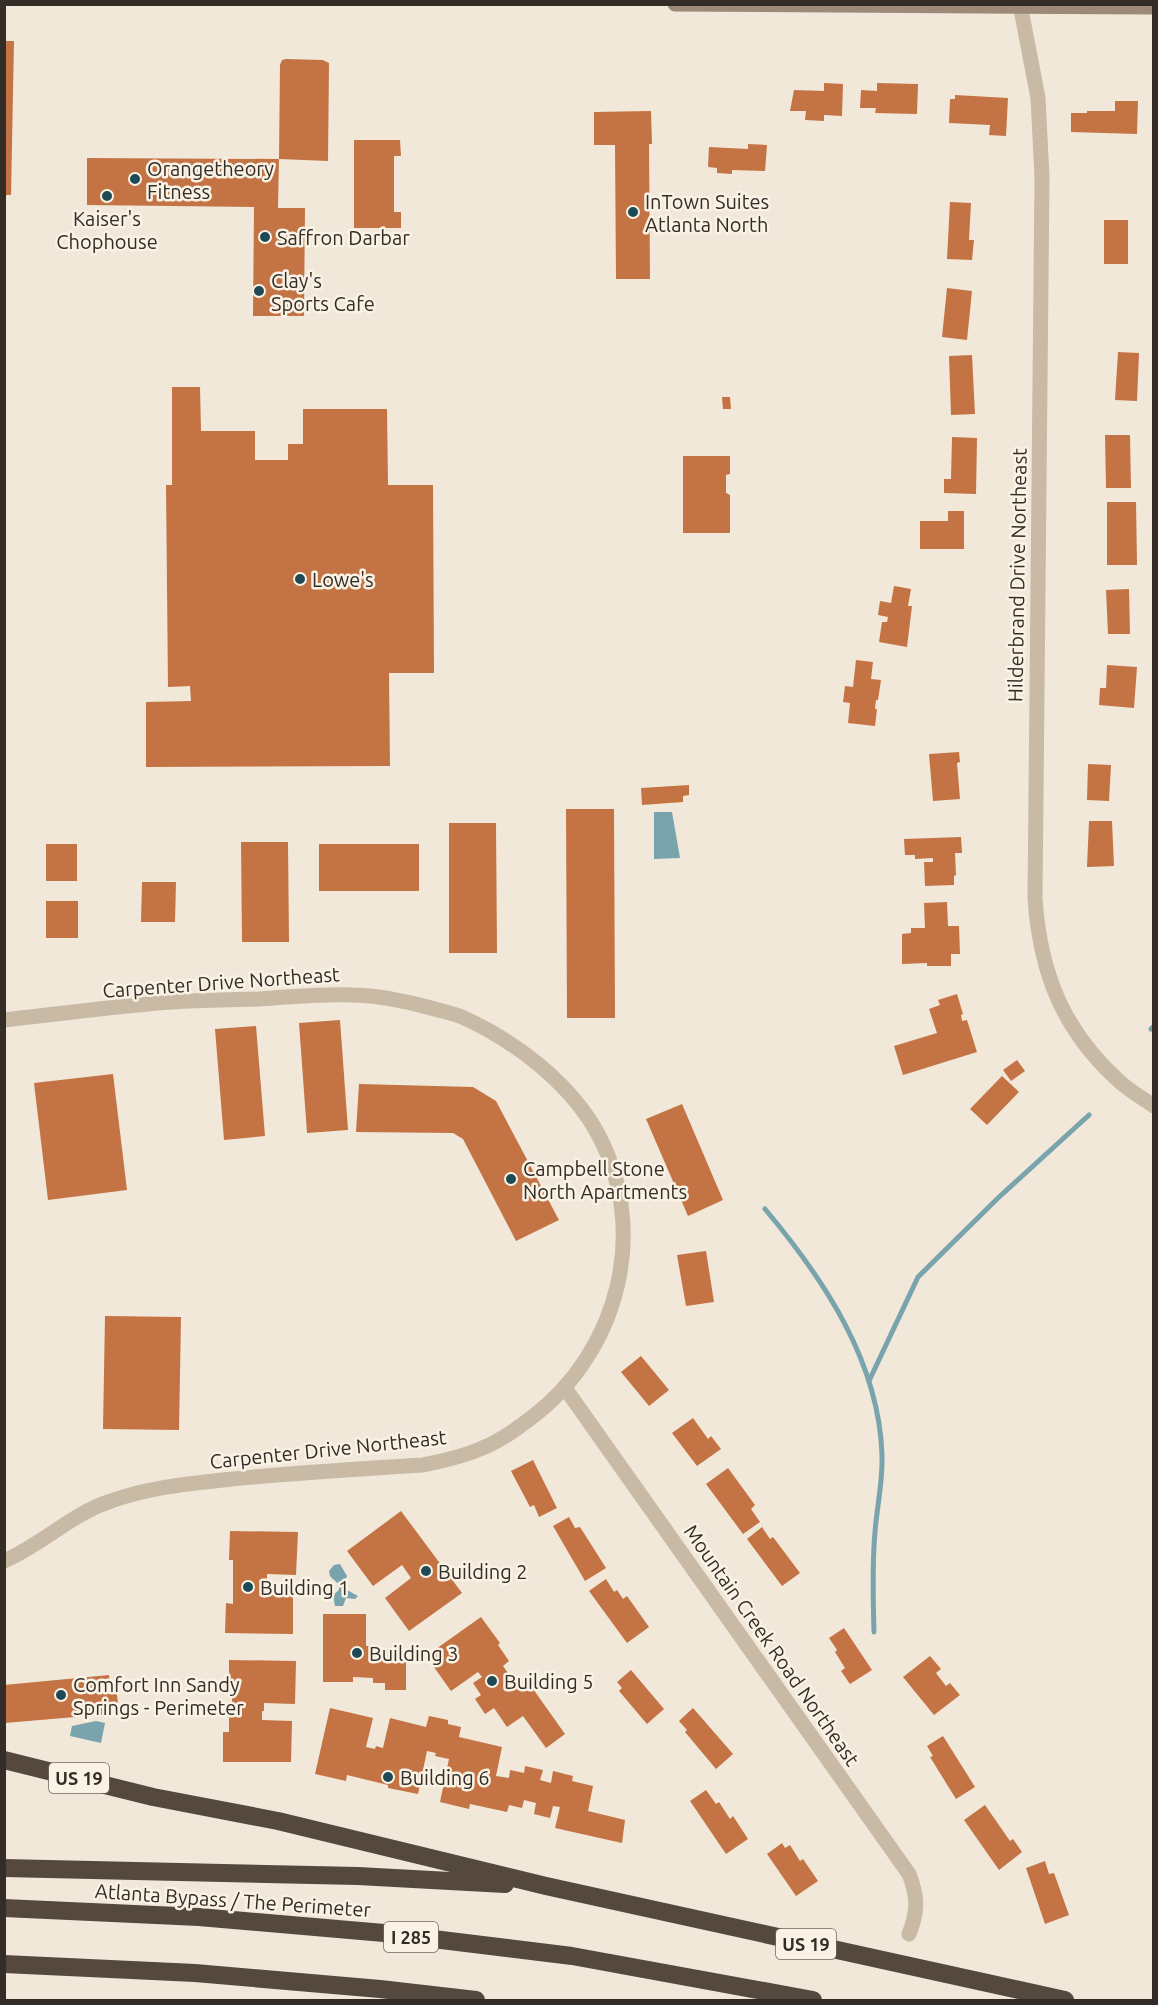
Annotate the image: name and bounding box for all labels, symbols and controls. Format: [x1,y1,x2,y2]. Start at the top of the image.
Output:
place label: Orangetheory Fitness [147,157,274,203]
marker: Orangetheory Fitness [128,172,142,186]
marker: Kaiser's Chophouse [100,189,114,203]
place label: InTown Suites Atlanta North [645,190,769,236]
marker: InTown Suites Atlanta North [626,205,640,219]
place label: Kaiser's Chophouse [56,207,158,253]
place label: Saffron Darbar [277,226,410,249]
marker: Saffron Darbar [258,230,272,244]
place label: Clay's Sports Cafe [271,269,375,315]
marker: Clay's Sports Cafe [252,284,266,298]
street label: Hilderbrand Drive Northeast [1003,448,1031,702]
place label: Lowe's [312,568,374,591]
marker: Lowe's [293,572,307,586]
street label: Carpenter Drive Northeast [102,962,341,1002]
place label: Campbell Stone North Apartments [523,1157,687,1203]
marker: Campbell Stone North Apartments [504,1172,518,1186]
street label: Carpenter Drive Northeast [209,1425,448,1473]
street label: Mountain Creek Road Northeast [680,1520,864,1770]
place label: Building 2 [438,1560,528,1583]
marker: Building 2 [419,1564,433,1578]
place label: Building 1 [260,1576,350,1599]
marker: Building 1 [241,1580,255,1594]
place label: Building 3 [369,1642,459,1665]
marker: Building 3 [350,1646,364,1660]
place label: Building 5 [504,1670,594,1693]
place label: Comfort Inn Sandy Springs - Perimeter [73,1673,244,1719]
marker: Building 5 [485,1674,499,1688]
marker: Comfort Inn Sandy Springs - Perimeter [54,1688,68,1702]
road number: US 19 [49,1763,109,1793]
place label: Building 6 [400,1766,490,1789]
marker: Building 6 [381,1770,395,1784]
street label: Atlanta Bypass / The Perimeter [94,1879,372,1921]
road number: I 285 [384,1922,438,1952]
road number: US 19 [776,1929,836,1959]

